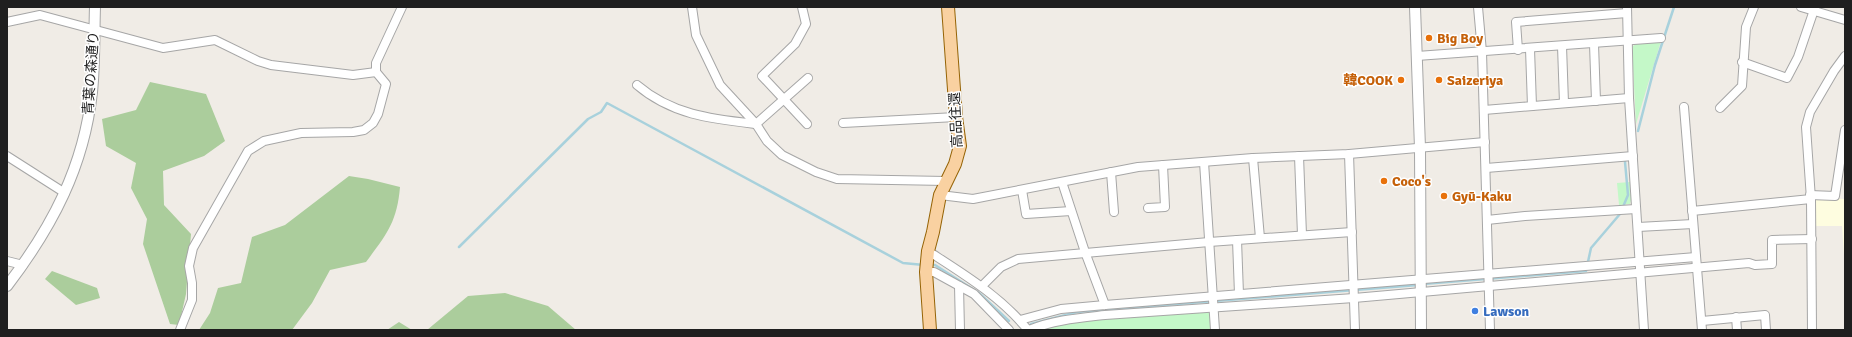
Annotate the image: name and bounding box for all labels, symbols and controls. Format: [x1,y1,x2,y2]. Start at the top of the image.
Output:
place label: Big Boy [1437,30,1483,47]
street label: 青葉の森通り [80,31,102,115]
marker: Big Boy [1424,33,1434,43]
place label: 韓COOK [1343,72,1393,89]
place label: Saizeriya [1447,72,1503,89]
marker: 韓COOK [1396,75,1406,85]
marker: Saizeriya [1434,75,1444,85]
street label: 高品往還 [946,92,966,148]
place label: Coco's [1392,173,1431,190]
marker: Coco's [1379,176,1389,186]
place label: Gyū-Kaku [1452,188,1512,205]
marker: Gyū-Kaku [1439,191,1449,201]
place label: Lawson [1483,303,1529,320]
marker: Lawson [1470,306,1480,316]

